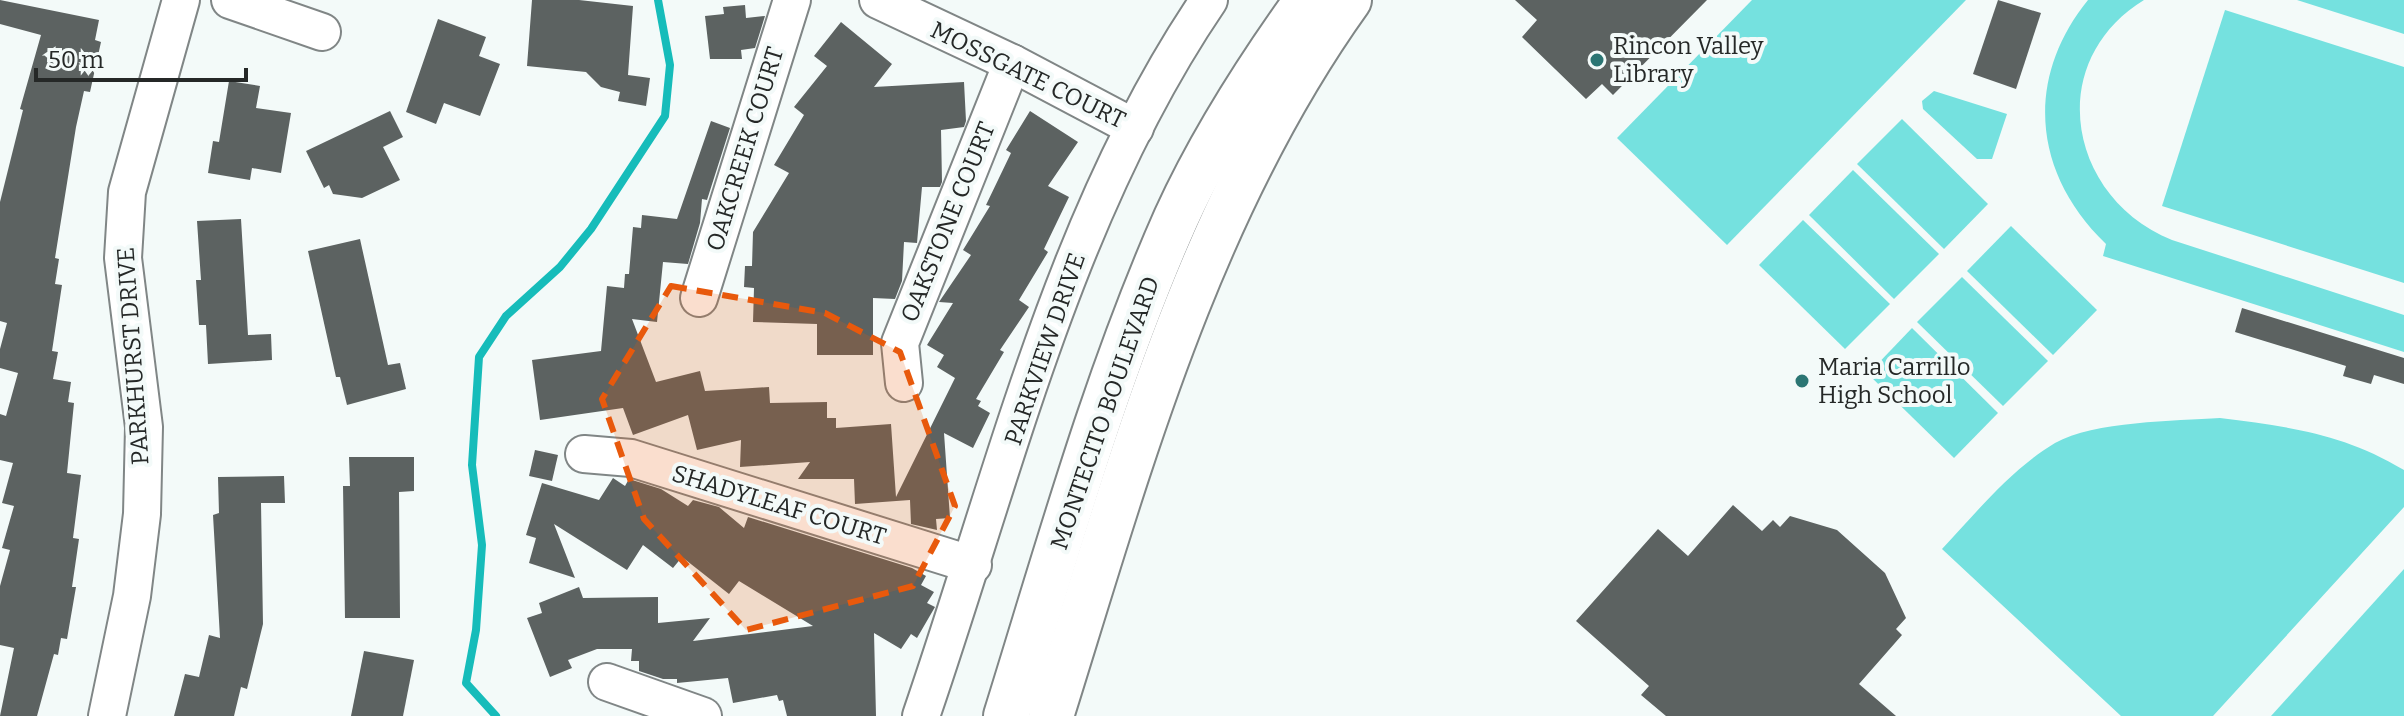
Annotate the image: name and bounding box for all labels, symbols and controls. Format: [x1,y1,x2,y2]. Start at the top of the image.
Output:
street label: MOSSGATE COURT [926,16,1130,134]
scale bar [36,32,246,82]
place label: Rincon Valley Library [1613,32,1764,88]
street label: OAKCREEK COURT [701,44,789,254]
text: 50 m [48,46,104,74]
marker: Rincon Valley Library [1588,51,1606,69]
street label: OAKSTONE COURT [895,118,1001,326]
street label: PARKHURST DRIVE [111,246,155,466]
street label: PARKVIEW DRIVE [999,249,1091,449]
street label: MONTECITO BOULEVARD [1045,273,1165,553]
place label: Maria Carrillo High School [1818,353,1971,409]
marker: Maria Carrillo High School [1793,372,1811,390]
street label: SHADYLEAF COURT [669,459,889,551]

